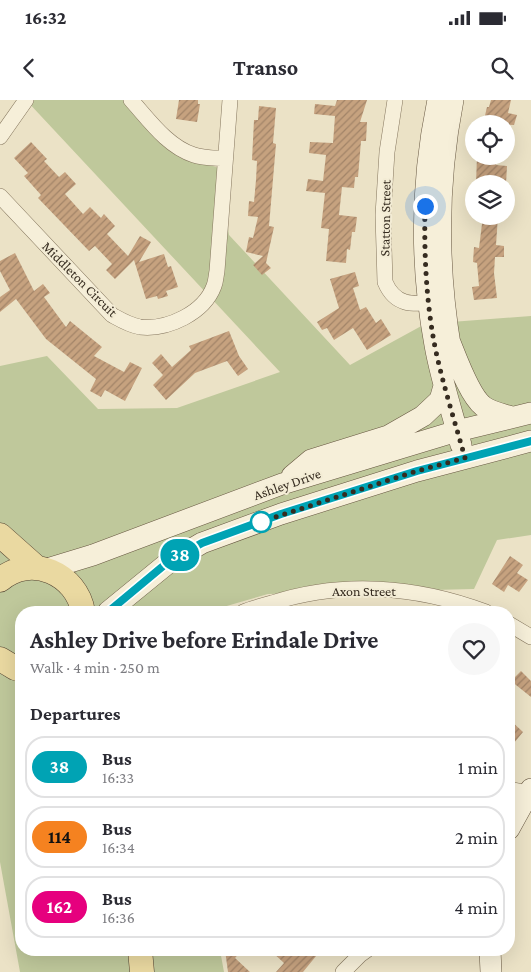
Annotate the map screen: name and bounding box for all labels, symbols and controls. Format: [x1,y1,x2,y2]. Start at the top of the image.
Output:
text: 16:32 [25,7,67,28]
icon: back [15,54,43,82]
icon: search [488,54,516,82]
text: Transo [233,55,298,80]
map controls [465,115,515,225]
button: locate [465,115,515,165]
button: layers [465,175,515,225]
street label: Statton Street [376,179,394,256]
your location [413,194,438,219]
street label: Middleton Circuit [39,238,121,320]
street label: Ashley Drive [251,465,323,503]
unlabelled marker [250,511,272,533]
line badge: 38 [158,539,202,571]
text: 38 [170,545,190,565]
street label: Axon Street [332,583,396,599]
button: heart [448,623,500,675]
text: Ashley Drive before Erindale Drive [30,626,379,653]
text: Walk · 4 min · 250 m [30,659,160,676]
text: Departures [30,703,121,724]
text: Bus [102,748,132,769]
text: 38 [50,757,69,777]
text: 1 min [458,757,498,778]
text: 16:33 [102,769,134,786]
text: Bus [102,818,132,839]
text: 114 [48,827,71,847]
text: 2 min [455,827,498,848]
text: 16:34 [102,839,135,856]
text: Bus [102,888,132,909]
text: 162 [47,897,72,917]
text: 4 min [454,897,498,918]
text: 16:36 [102,909,135,926]

